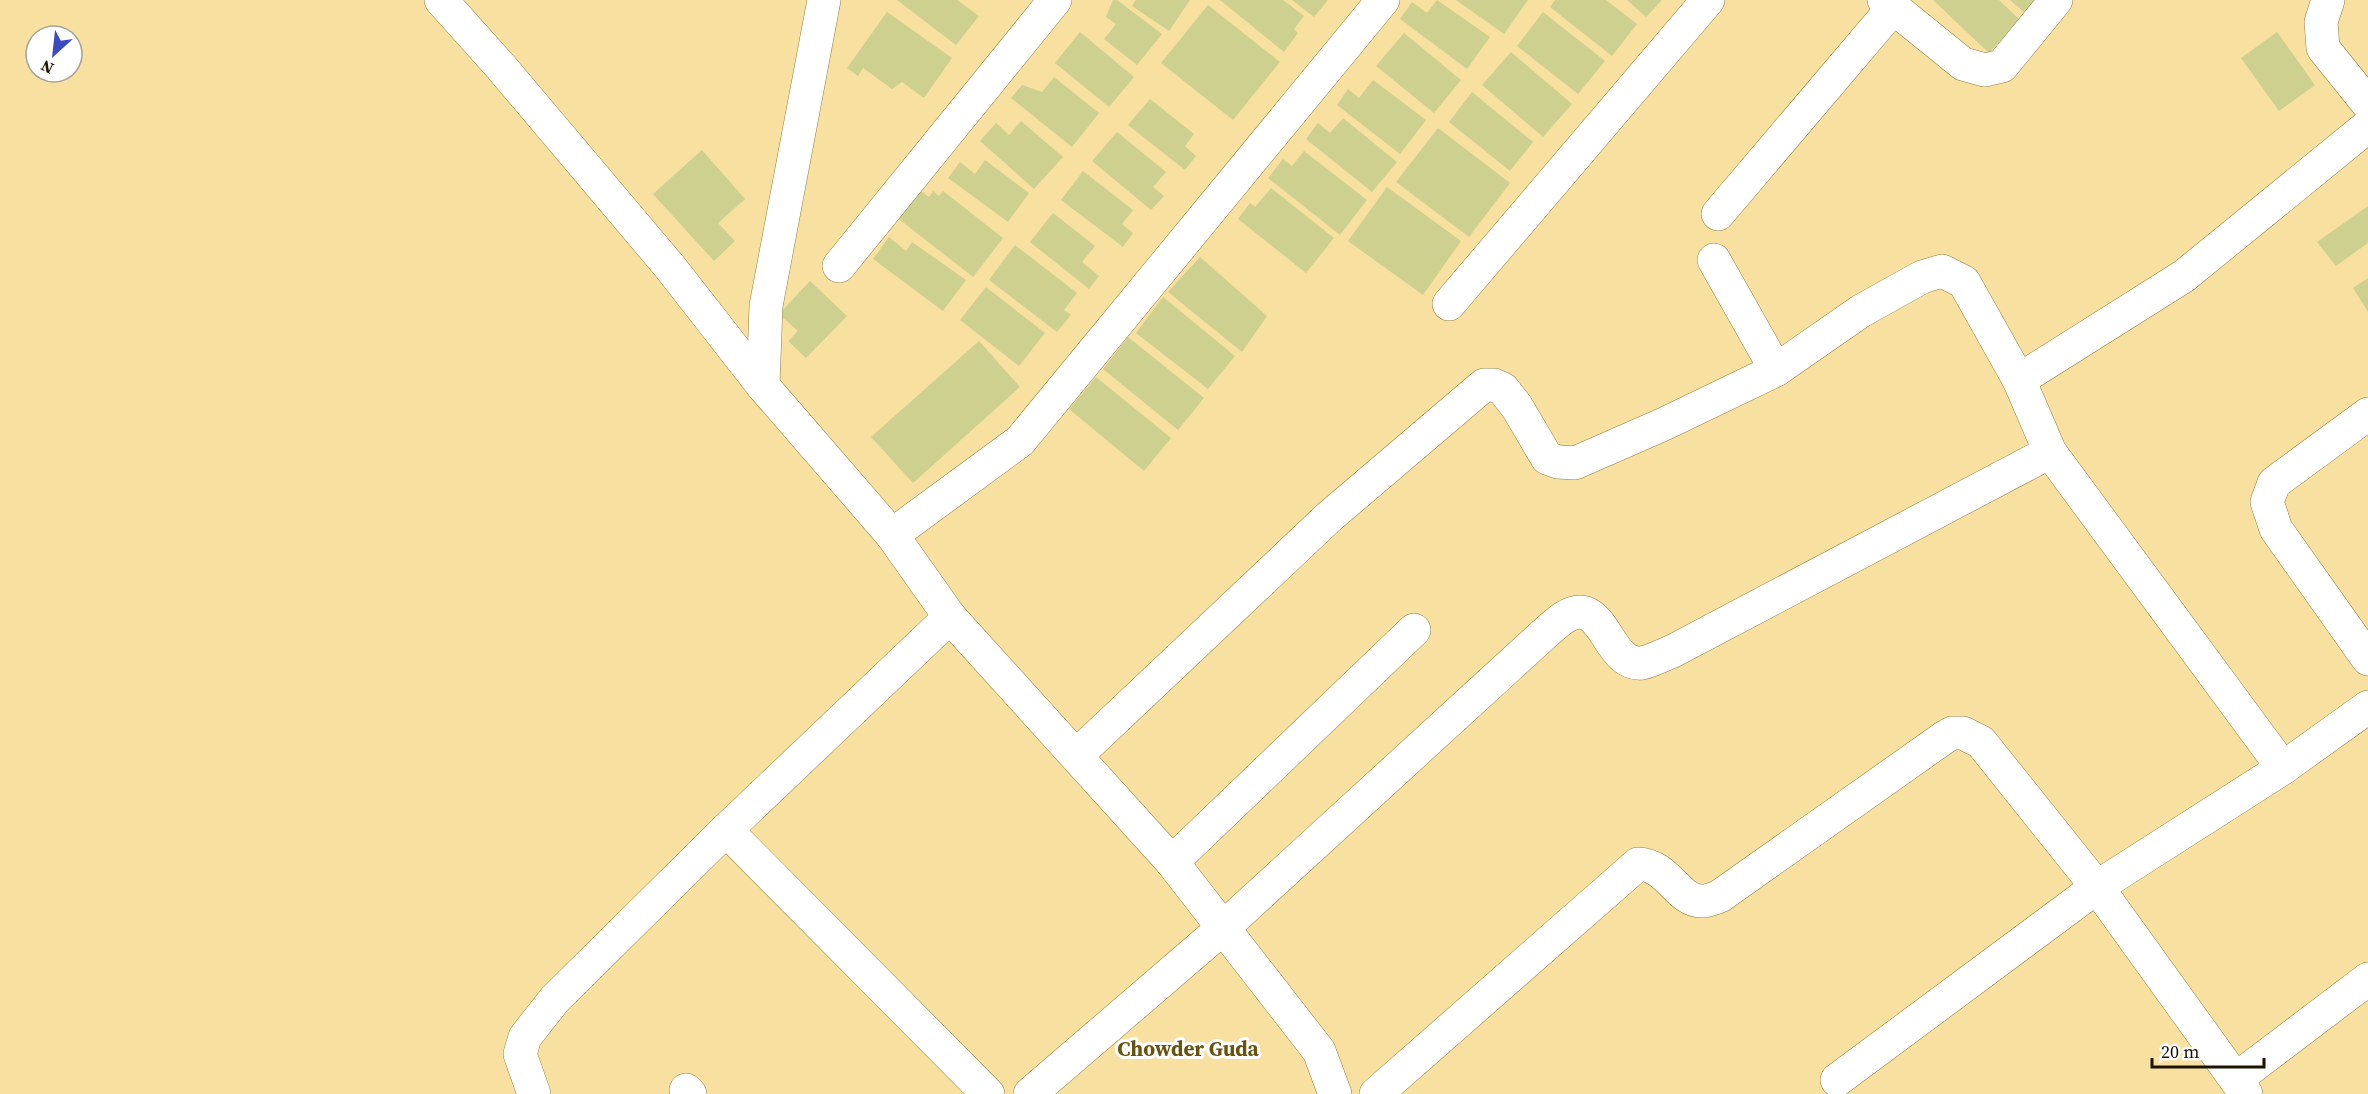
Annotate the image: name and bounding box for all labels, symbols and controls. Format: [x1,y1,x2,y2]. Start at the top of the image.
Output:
north arrow [24,24,84,84]
text: N [37,55,57,80]
scale bar [2152,1031,2264,1069]
district label: Chowder Guda [1117,1034,1260,1063]
text: 20 m [2161,1039,2199,1064]

